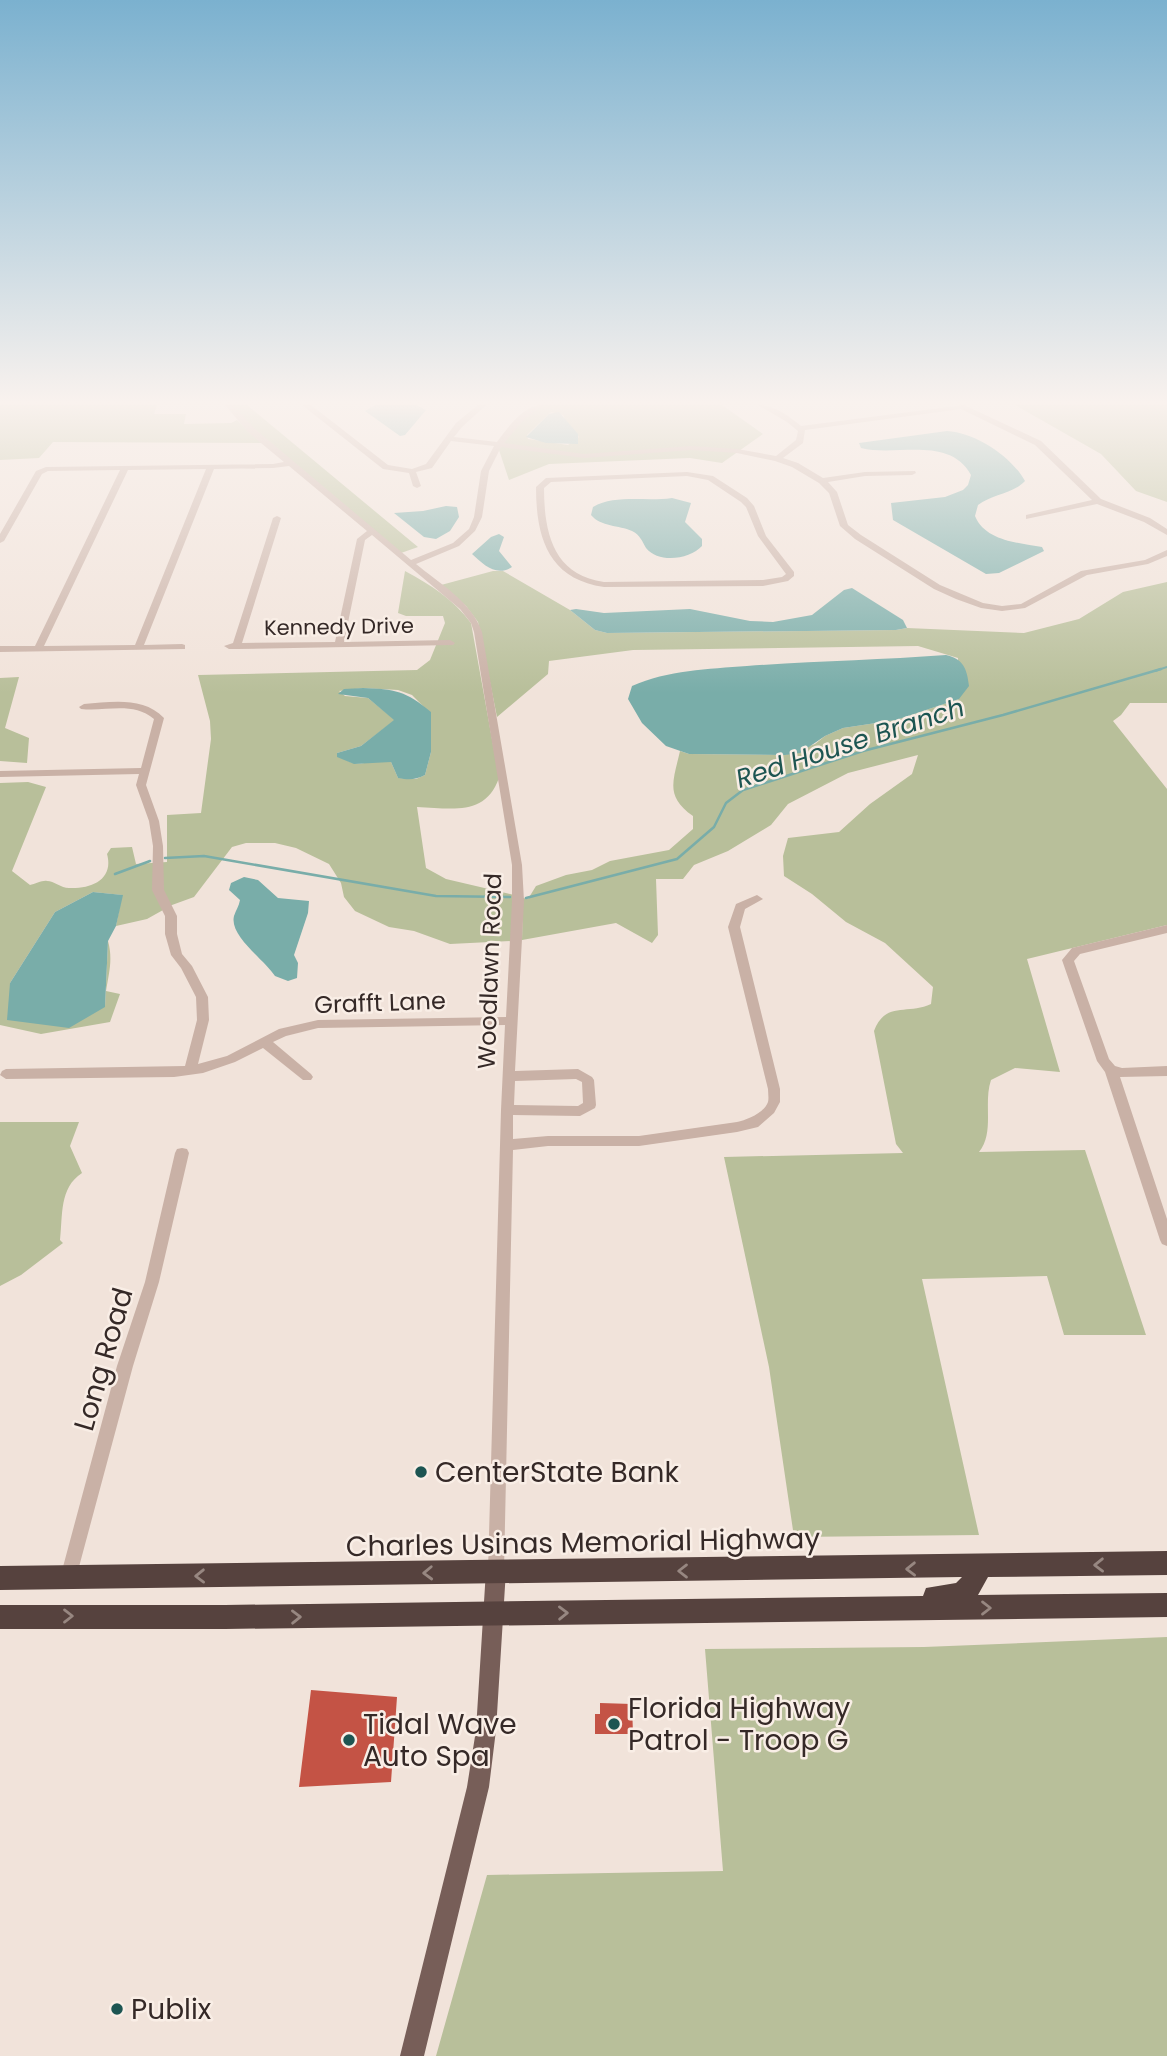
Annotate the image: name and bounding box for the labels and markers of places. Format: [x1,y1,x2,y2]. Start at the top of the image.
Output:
place label: CenterState Bank [435,1453,679,1492]
marker: CenterState Bank [413,1464,429,1480]
place label: Florida Highway Patrol - Troop G [628,1689,851,1760]
place label: Tidal Wave Auto Spa [363,1705,517,1776]
marker: Florida Highway Patrol - Troop G [606,1716,622,1732]
marker: Tidal Wave Auto Spa [341,1732,357,1748]
place label: Publix [131,1990,212,2029]
marker: Publix [109,2001,125,2017]

